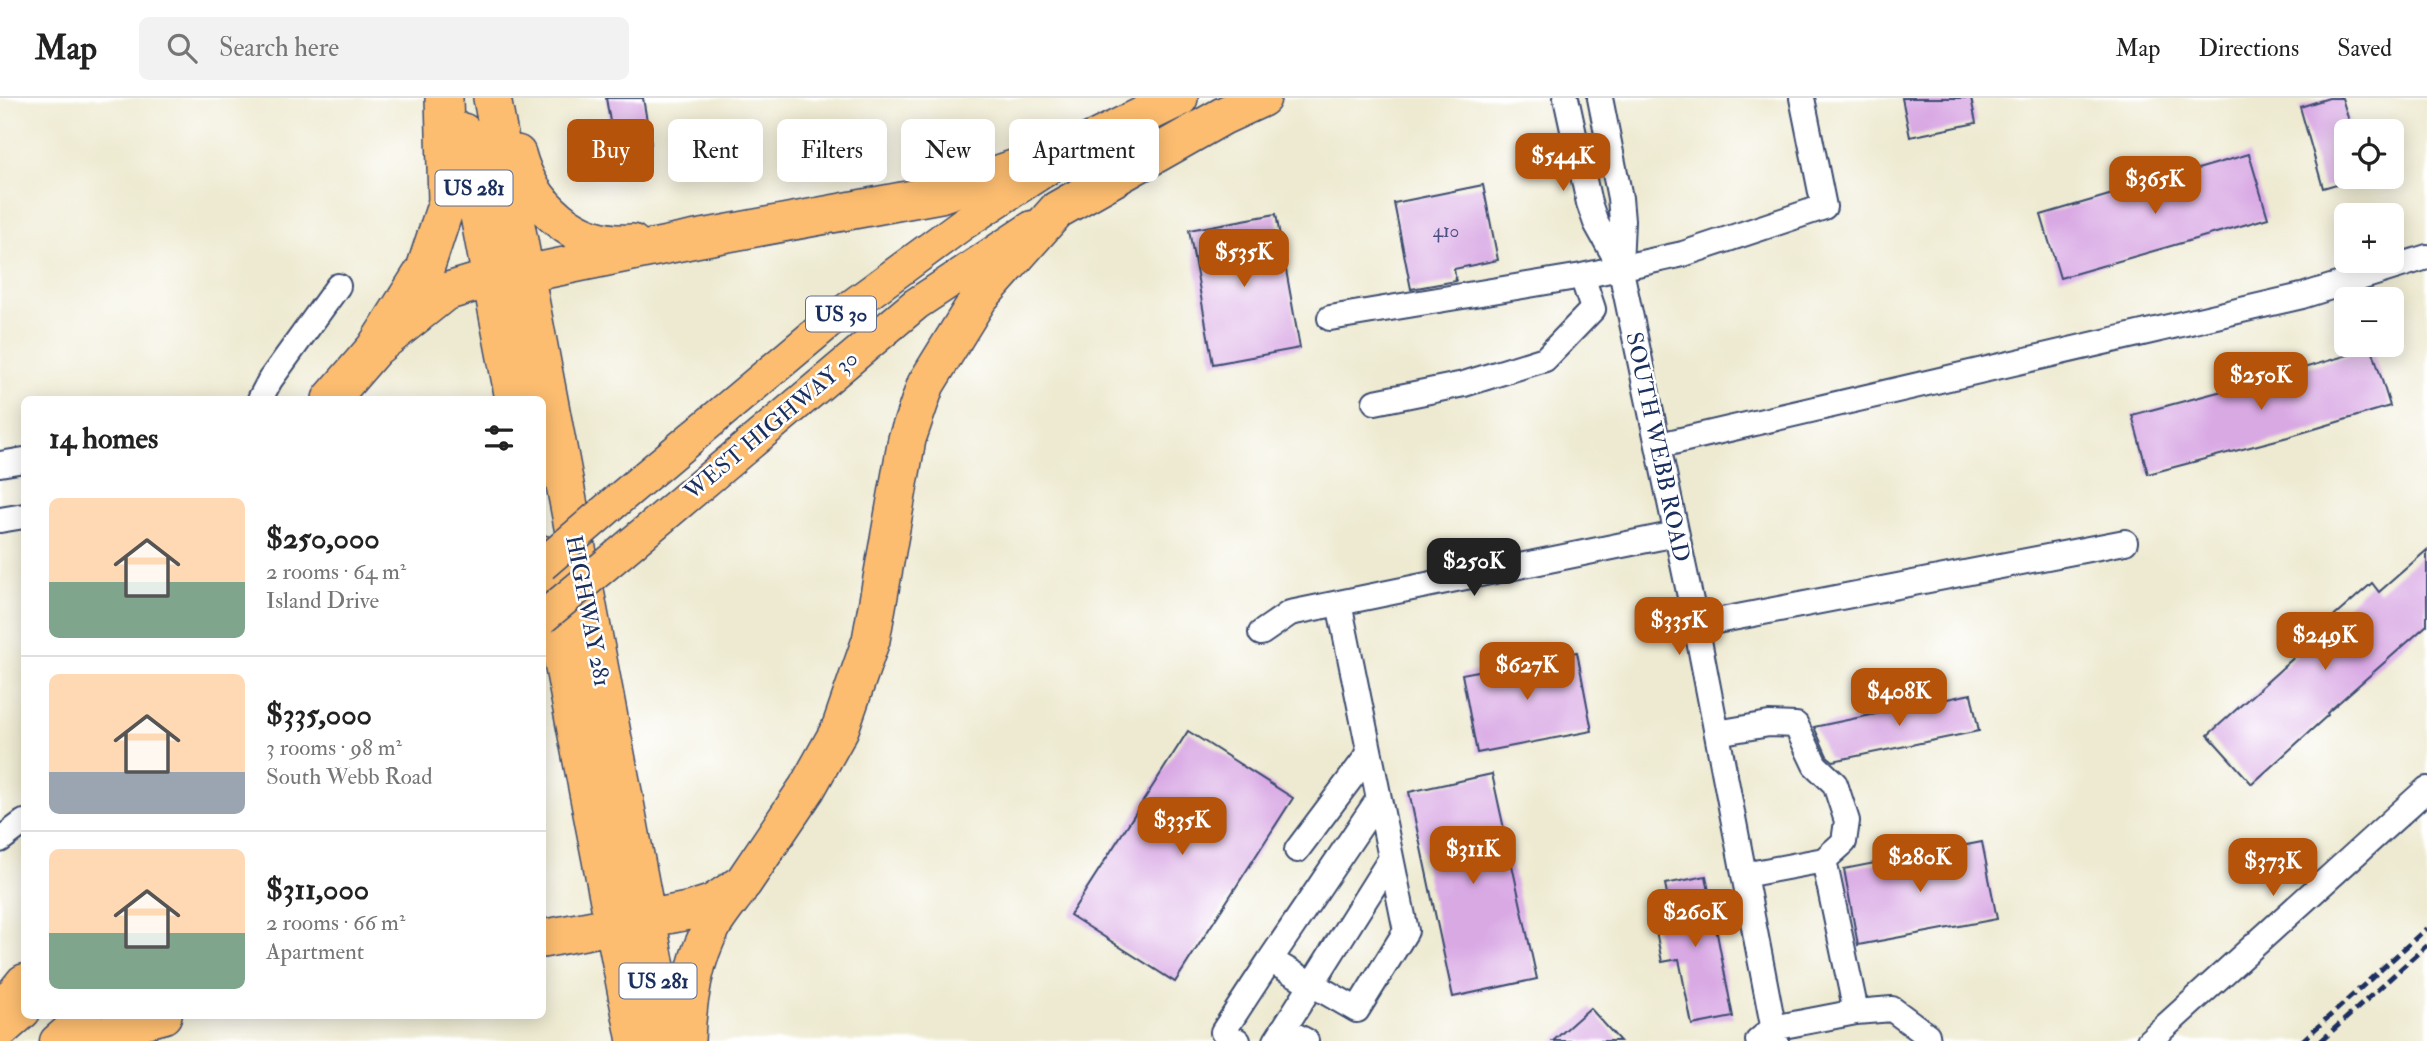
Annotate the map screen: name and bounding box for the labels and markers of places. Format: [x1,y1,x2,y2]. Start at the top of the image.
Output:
pin: $544K [1514,134,1612,193]
pin: $365K [2106,156,2204,216]
pin: $535K [1195,230,1293,289]
pin: $250K [2212,352,2310,412]
pin: $250K [1425,538,1523,598]
pin: $335K [1630,598,1728,657]
pin: $249K [2276,612,2374,672]
pin: $627K [1478,642,1576,702]
pin: $408K [1850,668,1948,728]
pin: $335K [1133,798,1231,857]
pin: $311K [1424,826,1522,886]
pin: $280K [1871,834,1969,894]
pin: $373K [2224,838,2322,898]
pin: $260K [1646,890,1744,949]

